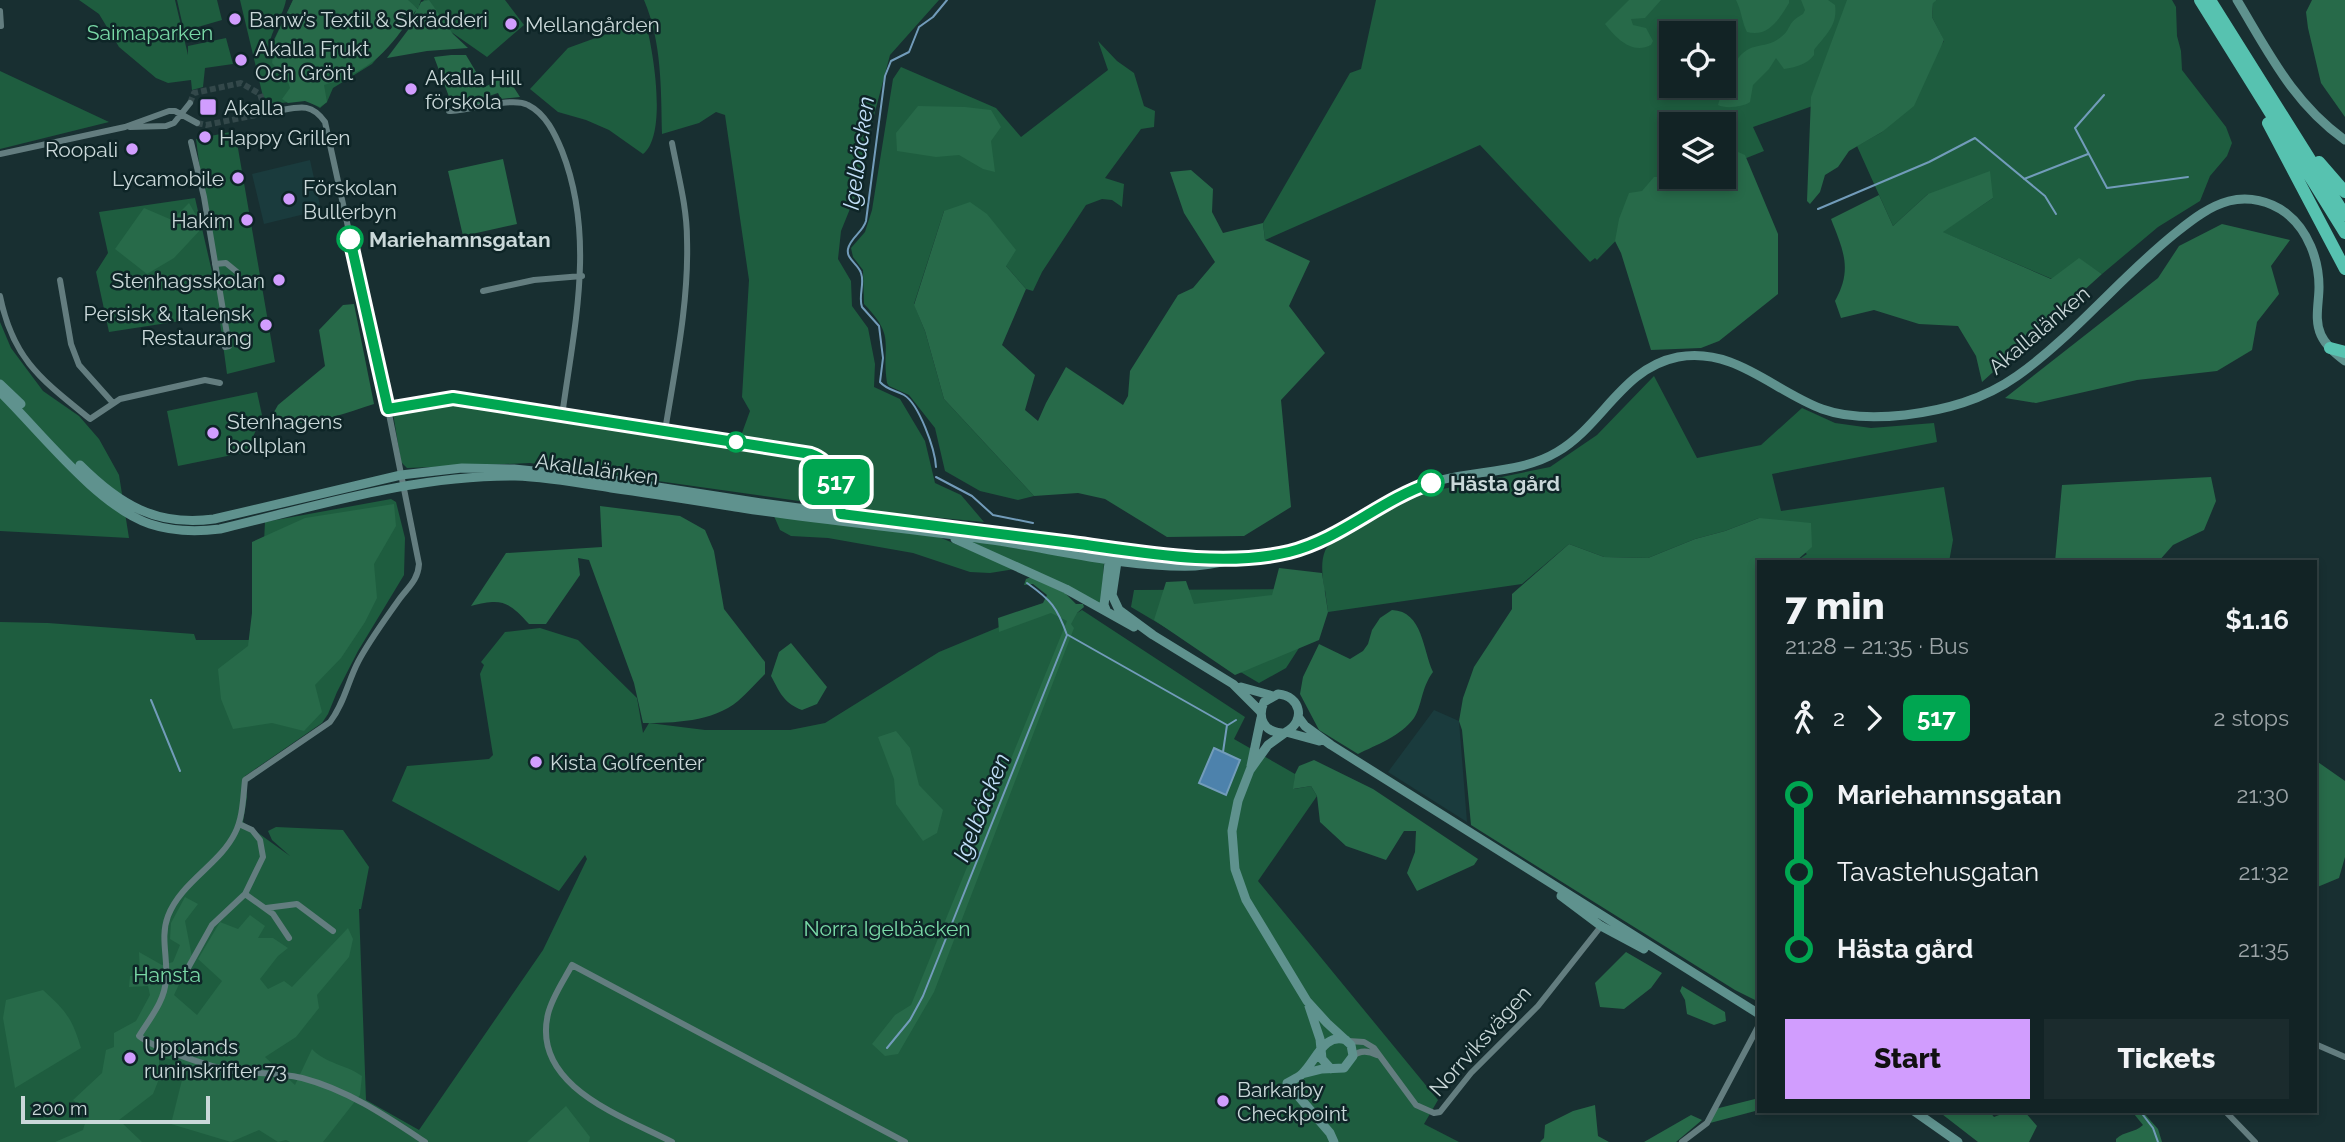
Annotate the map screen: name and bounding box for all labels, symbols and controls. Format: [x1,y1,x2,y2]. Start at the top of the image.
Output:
place label: Banw’s Textil & Skrädderi [249,7,488,32]
marker: Banw’s Textil & Skrädderi [227,11,243,27]
place label: Mellangården [525,12,660,37]
marker: Mellangården [503,16,519,32]
park label: Saimaparken [87,20,213,45]
map controls [1659,21,1736,189]
button: locate [1659,21,1736,98]
place label: Akalla Frukt Och Grönt [255,36,370,85]
marker: Akalla Frukt Och Grönt [233,52,249,68]
place label: Akalla Hill förskola [425,65,522,114]
marker: Akalla Hill förskola [403,81,419,97]
place label: Akalla [224,95,284,120]
water label: Igelbäcken [837,95,879,211]
marker: Akalla [198,97,218,117]
button: layers [1659,112,1736,189]
place label: Happy Grillen [219,125,351,150]
marker: Happy Grillen [197,129,213,145]
place label: Roopali [45,137,118,162]
marker: Roopali [124,141,140,157]
place label: Lycamobile [112,166,224,191]
marker: Lycamobile [230,170,246,186]
place label: Förskolan Bullerbyn [303,175,397,224]
marker: Förskolan Bullerbyn [281,191,297,207]
place label: Hakim [171,208,233,233]
marker: Hakim [239,212,255,228]
marker: Mariehamnsgatan [337,226,363,252]
place label: Mariehamnsgatan [369,227,551,252]
place label: Stenhagsskolan [112,268,265,293]
marker: Stenhagsskolan [271,272,287,288]
street label: Akallalänken [1983,281,2095,379]
place label: Persisk & Italensk Restaurang [84,301,252,350]
marker: Persisk & Italensk Restaurang [258,317,274,333]
place label: Stenhagens bollplan [227,409,342,458]
marker: Stenhagens bollplan [205,425,221,441]
unlabelled marker [726,432,746,452]
street label: Akallalänken [534,448,660,490]
line badge: 517 [796,459,876,505]
text: 517 [817,467,855,496]
marker: Hästa gård [1418,470,1444,496]
place label: Hästa gård [1450,471,1560,496]
text: 7 min [1785,583,1885,628]
text: $1.16 [2225,605,2289,635]
text: 21:28 – 21:35 · Bus [1785,632,1969,659]
icon: walk [1785,699,1823,737]
icon: forward [1855,699,1893,737]
text: 517 [1917,703,1956,732]
text: 2 [1833,704,1845,731]
text: 2 stops [2214,704,2289,731]
water label: Igelbäcken [947,749,1015,865]
place label: Kista Golfcenter [550,750,705,775]
marker: Kista Golfcenter [528,754,544,770]
text: Mariehamnsgatan [1837,780,2062,810]
text: 21:30 [2236,781,2289,808]
text: Tavastehusgatan [1837,857,2039,887]
text: 21:32 [2239,858,2289,885]
park label: Norra Igelbäcken [803,916,971,941]
text: Hästa gård [1837,934,1973,964]
text: 21:35 [2238,935,2289,962]
park label: Hansta [133,962,201,987]
street label: Norrviksvägen [1424,981,1536,1101]
button: Start [1785,1019,2030,1099]
button: Tickets [2044,1019,2289,1099]
place label: Upplands runinskrifter 73 [144,1034,287,1083]
marker: Upplands runinskrifter 73 [122,1050,138,1066]
place label: Barkarby Checkpoint [1237,1077,1348,1126]
scale bar [21,1093,210,1125]
marker: Barkarby Checkpoint [1215,1093,1231,1109]
text: 200 m [32,1097,87,1119]

